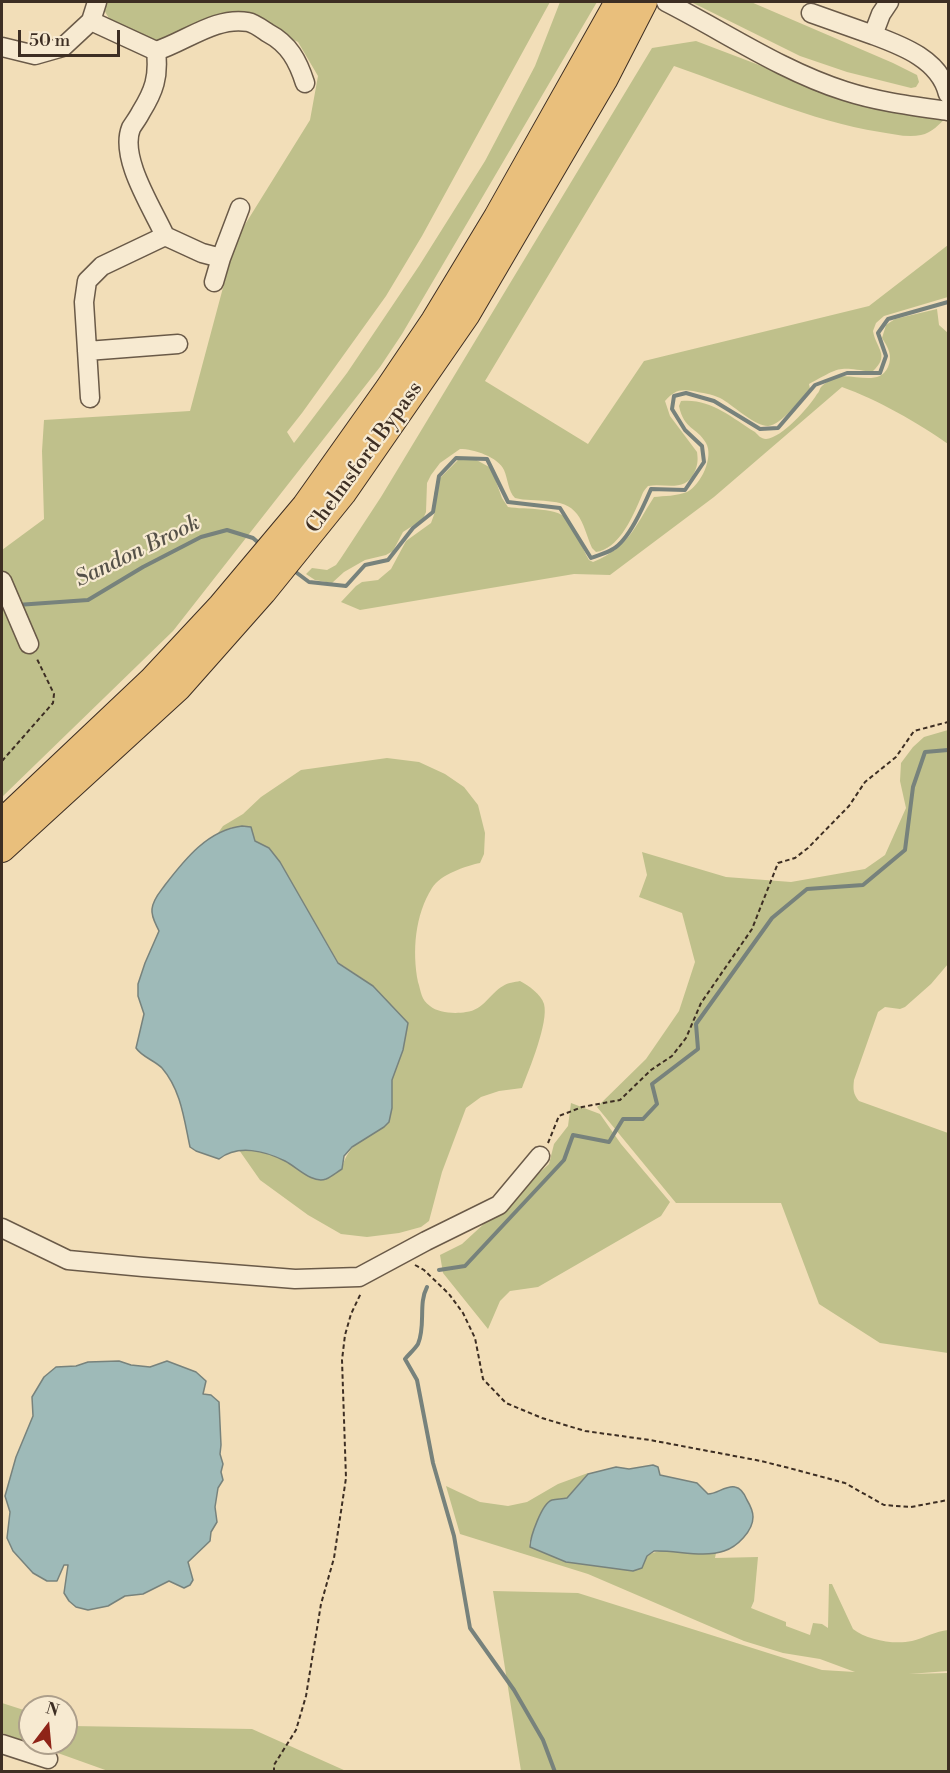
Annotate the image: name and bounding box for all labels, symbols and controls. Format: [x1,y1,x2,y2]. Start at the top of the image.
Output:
scale bar [21,18,123,56]
text: 50 m [29,29,70,52]
street label: Chelmsford Bypass [302,377,428,539]
water label: Sandon Brook [71,510,205,594]
north arrow [18,1695,78,1755]
text: N [44,1698,61,1721]

